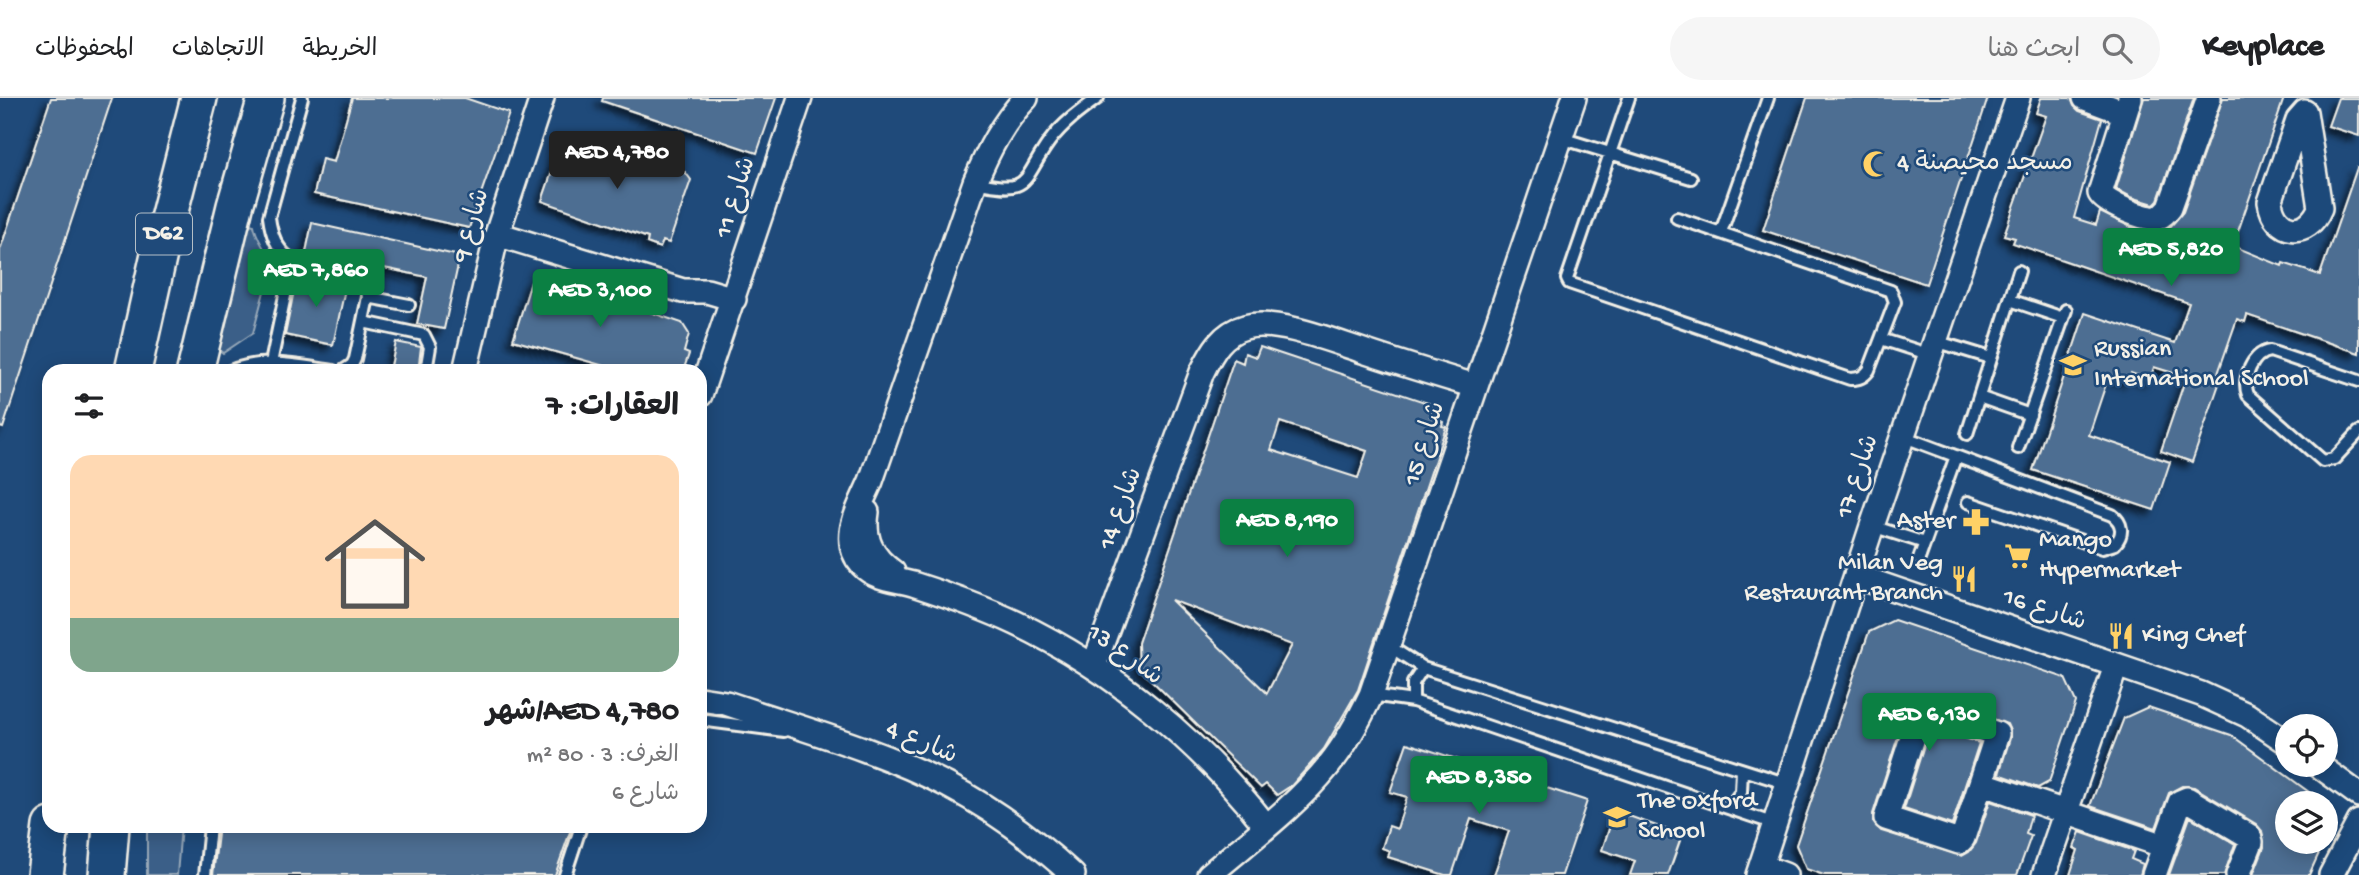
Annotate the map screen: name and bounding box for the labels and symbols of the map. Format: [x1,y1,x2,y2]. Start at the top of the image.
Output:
pin: AED 4,780 [537,132,697,191]
mosque icon: مسجد محيصنة 4 [1861,149,1891,179]
place label: مسجد محيصنة 4 [1897,149,2073,180]
street label: شارع 11 [709,154,765,243]
street label: شارع 9 [447,185,498,267]
road number: D62 [136,214,192,254]
pin: AED 5,820 [2091,228,2251,288]
pin: AED 7,860 [236,250,396,309]
pin: AED 3,100 [520,270,680,329]
place label: Russian International School [2094,335,2309,396]
school or university icon: Russian International School [2058,350,2088,380]
street label: شارع 15 [1398,398,1454,491]
street label: شارع 17 [1830,431,1888,524]
street label: شارع 14 [1093,464,1151,555]
pin: AED 8,190 [1207,500,1367,559]
place label: Aster [1897,507,1958,538]
pharmacy icon: Aster [1961,507,1991,537]
place label: Mango Hypermarket [2039,526,2182,587]
supermarket icon: Mango Hypermarket [2003,541,2033,571]
place label: Milan Veg Restaurant Branch [1744,549,1943,610]
restaurant icon: Milan Veg Restaurant Branch [1949,564,1979,594]
street label: شارع 16 [1997,582,2090,640]
street label: شارع 13 [1079,617,1168,694]
restaurant icon: King Chef [2106,621,2136,651]
place label: King Chef [2142,621,2247,652]
pin: AED 6,130 [1849,694,2009,753]
street label: شارع 4 [881,715,961,773]
pin: AED 8,350 [1399,756,1559,816]
place label: The Oxford School [1636,787,1759,848]
school or university icon: The Oxford School [1602,802,1632,832]

